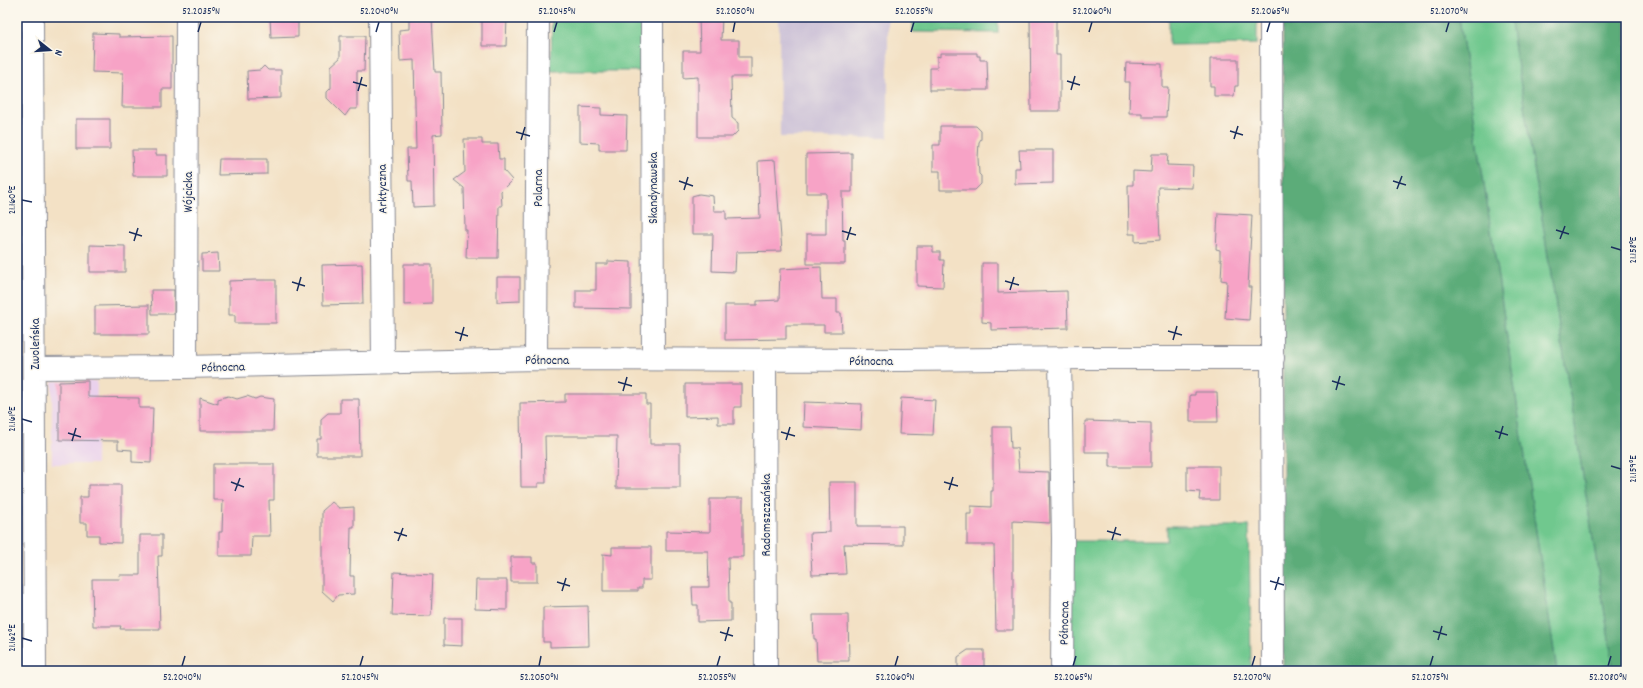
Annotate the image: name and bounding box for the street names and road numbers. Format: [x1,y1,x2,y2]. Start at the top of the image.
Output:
street label: Skandynawska [645,151,664,224]
street label: Arktyczna [374,163,393,214]
street label: Polarna [530,168,549,207]
street label: Wójcicka [180,171,199,212]
street label: Zwoleńska [27,317,46,370]
street label: Północna [525,352,570,371]
street label: Północna [849,353,894,372]
street label: Północna [201,358,246,379]
street label: Radomszczańska [758,473,777,556]
street label: Północna [1056,600,1075,645]

